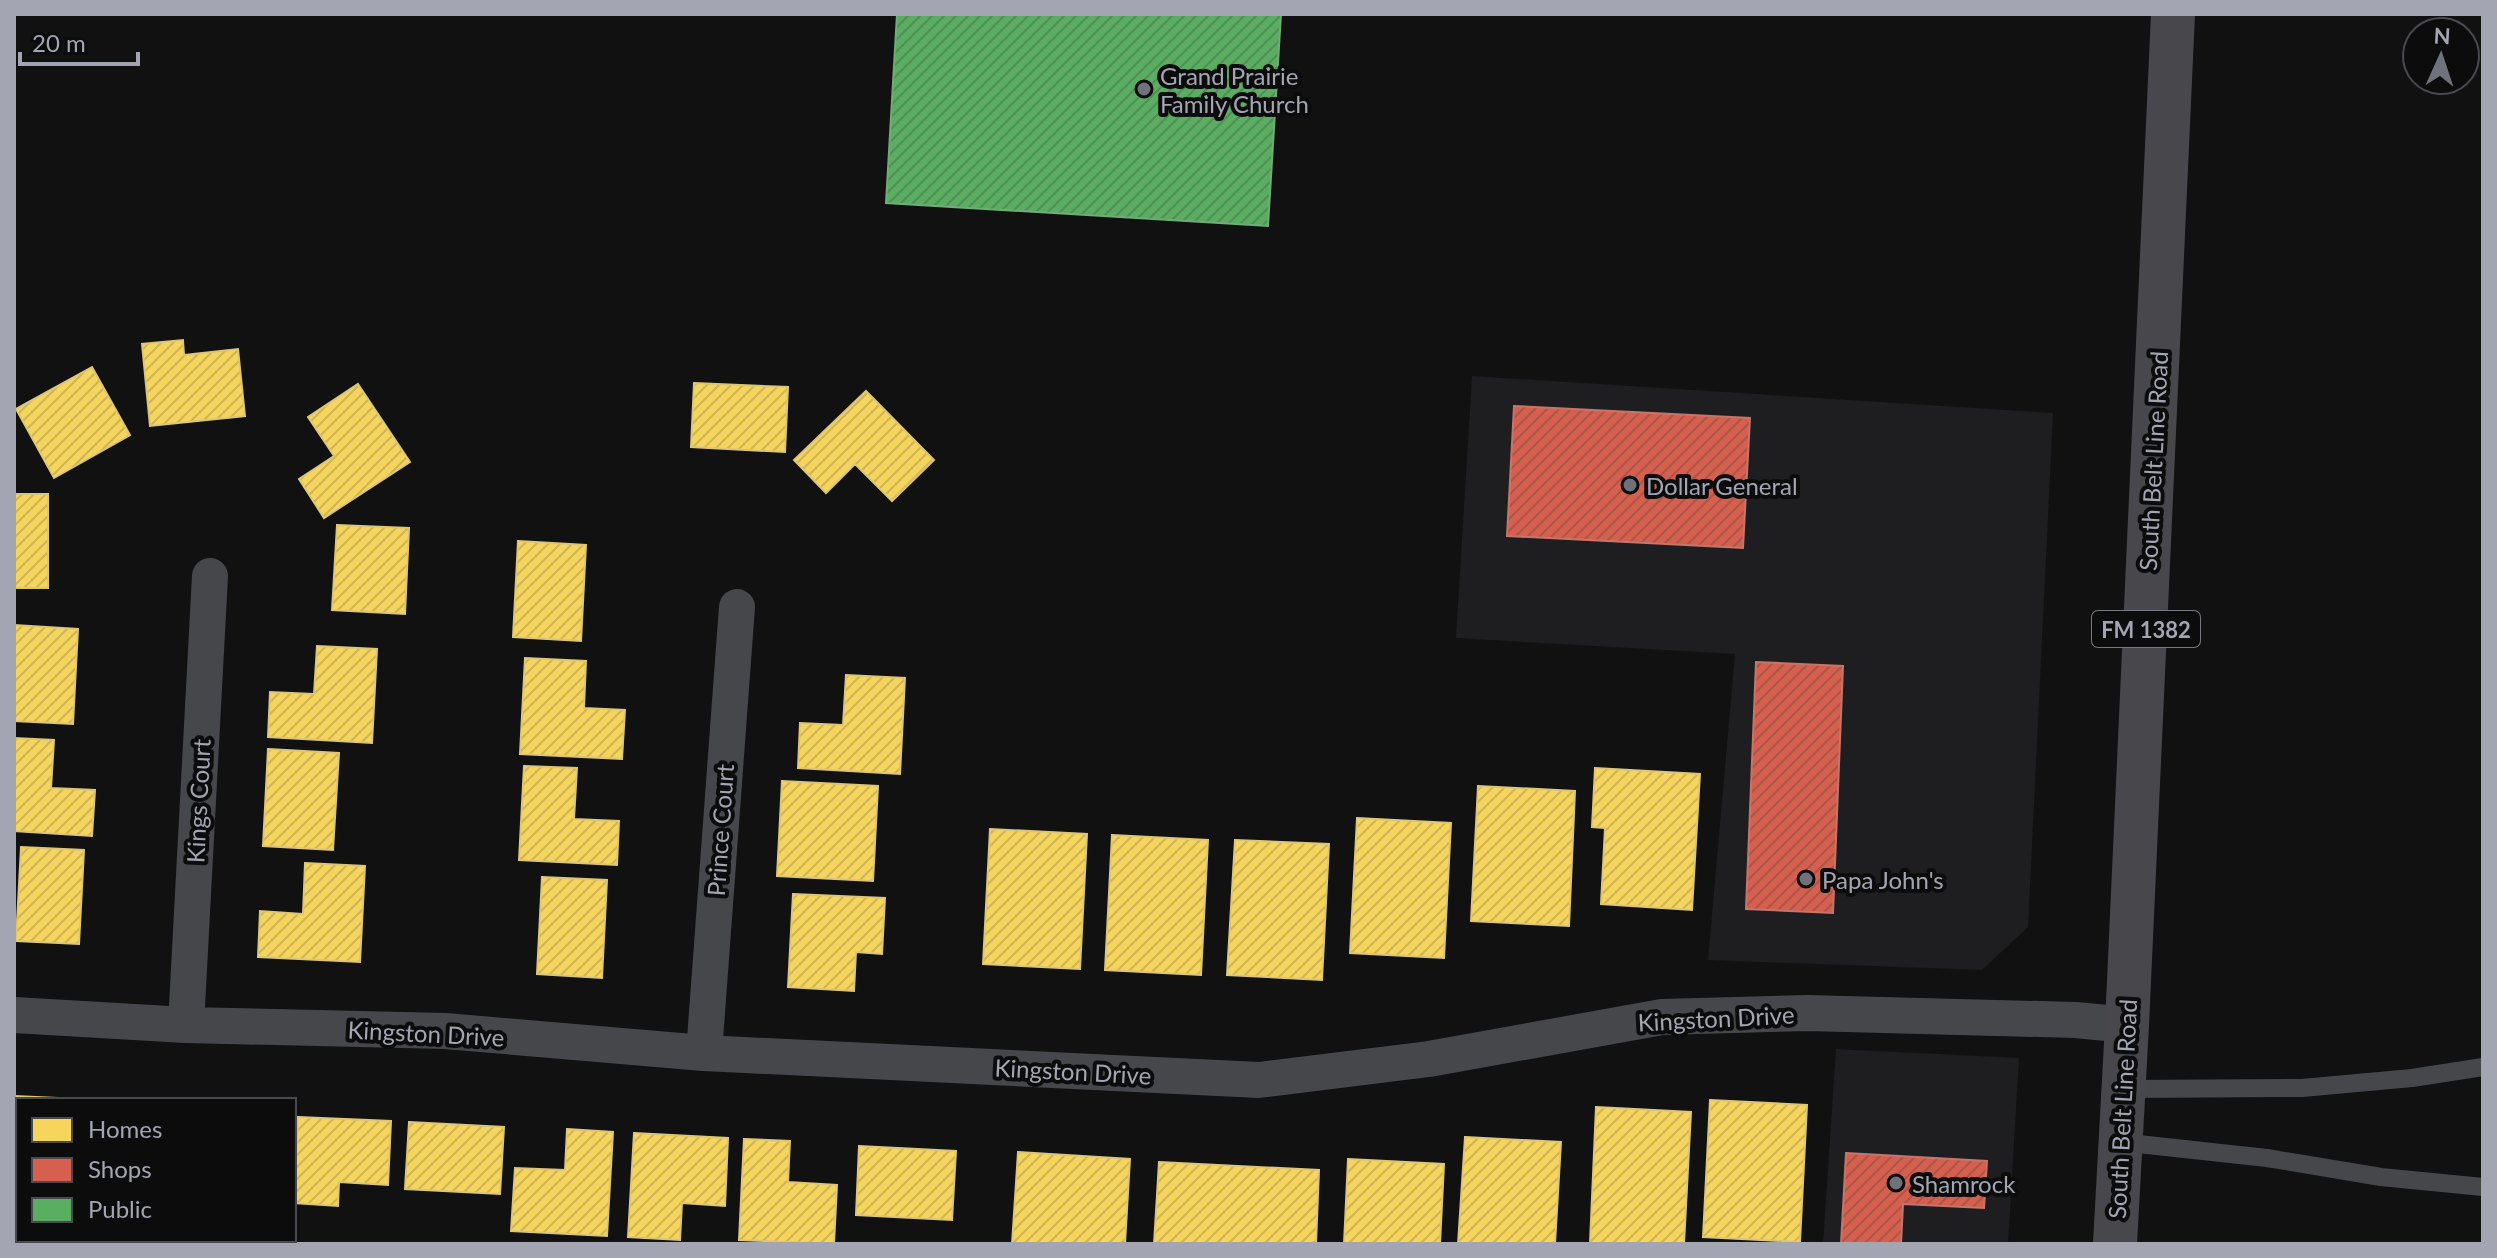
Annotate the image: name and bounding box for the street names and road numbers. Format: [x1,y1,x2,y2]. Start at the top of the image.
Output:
street label: South Belt Line Road [2133,350,2173,572]
road number: FM 1382 [2092,611,2200,647]
street label: Kings Court [180,738,216,864]
street label: Prince Court [701,763,739,897]
street label: South Belt Line Road [2102,998,2142,1220]
street label: Kingston Drive [1637,999,1795,1037]
street label: Kingston Drive [347,1014,505,1052]
street label: Kingston Drive [994,1052,1152,1090]

